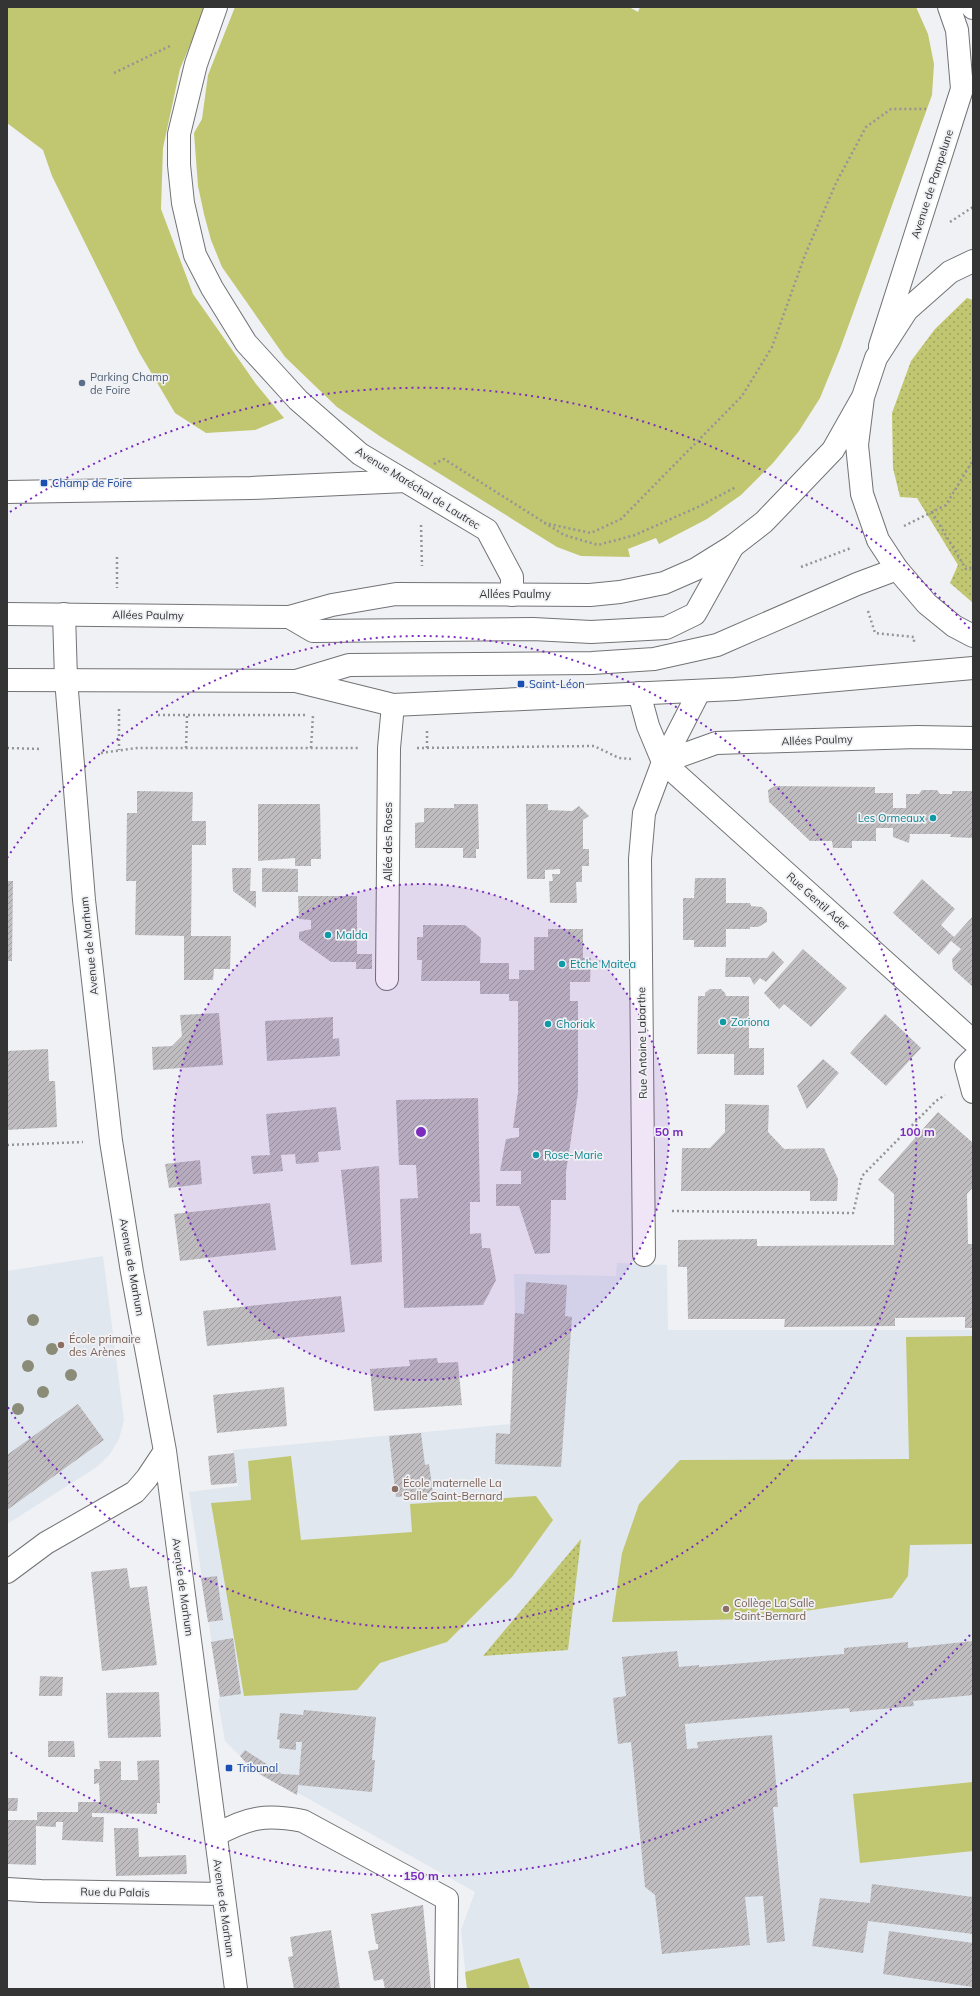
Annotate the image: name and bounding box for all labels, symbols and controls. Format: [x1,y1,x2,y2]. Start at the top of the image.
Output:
street label: Avenue de Pampelune [908,128,956,240]
place label: Parking Champ de Foire [90,370,169,397]
marker: Parking Champ de Foire [77,378,87,388]
street label: Avenue Maréchal de Lautrec [353,444,484,533]
place label: Champ de Foire [52,476,132,490]
marker: Champ de Foire [39,478,49,488]
street label: Allées Paulmy [479,587,551,601]
street label: Allées Paulmy [112,607,184,623]
place label: Saint-Léon [529,677,585,691]
marker: Saint-Léon [516,679,526,689]
street label: Allées Paulmy [781,732,853,748]
street label: Allée des Roses [381,802,395,882]
place label: Les Ormeaux [858,811,925,825]
marker: Les Ormeaux [928,813,938,823]
street label: Rue Gentil Ader [784,869,852,933]
street label: Avenue de Marhum [77,896,101,996]
place label: Malda [336,928,368,942]
marker: Malda [323,930,333,940]
place label: Etche Maitea [570,957,636,971]
marker: Etche Maitea [557,959,567,969]
street label: Rue Antoine Labarthe [634,987,650,1099]
place label: Zoriona [731,1015,770,1029]
place label: Choriak [556,1017,595,1031]
marker: Zoriona [718,1017,728,1027]
marker: Choriak [543,1019,553,1029]
text: 50 m [655,1124,683,1139]
text: 100 m [899,1124,935,1139]
centre of rings [414,1125,428,1139]
place label: Rose-Marie [544,1148,603,1162]
marker: Rose-Marie [531,1150,541,1160]
street label: Avenue de Marhum [116,1217,148,1317]
place label: École primaire des Arènes [69,1332,141,1359]
marker: École primaire des Arènes [56,1340,66,1350]
place label: École maternelle La Salle Saint-Bernard [403,1476,503,1503]
marker: École maternelle La Salle Saint-Bernard [390,1484,400,1494]
street label: Avenue de Marhum [169,1537,197,1637]
place label: Collège La Salle Saint-Bernard [734,1596,814,1623]
marker: Collège La Salle Saint-Bernard [721,1604,731,1614]
place label: Tribunal [237,1761,278,1775]
marker: Tribunal [224,1763,234,1773]
street label: Avenue de Marhum [210,1858,238,1958]
text: 150 m [403,1868,439,1883]
street label: Rue du Palais [80,1884,150,1900]

